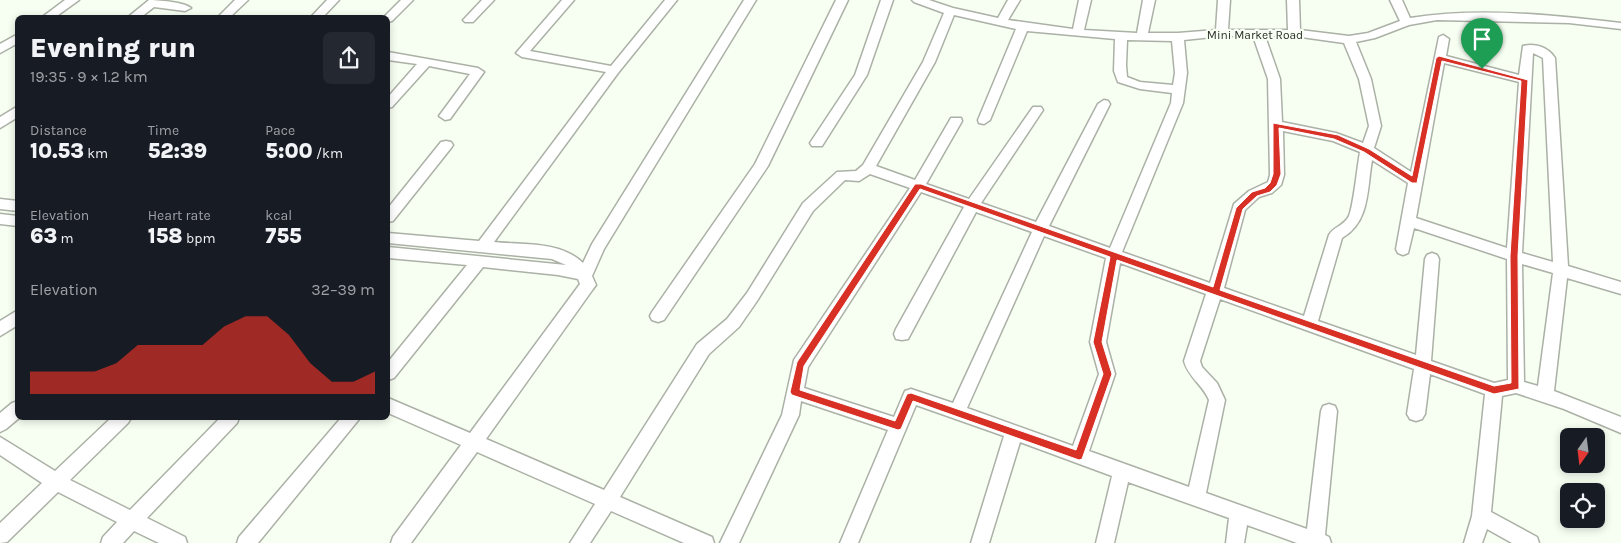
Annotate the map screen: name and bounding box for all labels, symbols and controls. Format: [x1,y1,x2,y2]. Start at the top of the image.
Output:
pin [1461,18,1503,69]
icon: arrive [1468,25,1496,53]
street label: Mini Market Road [1207,28,1303,42]
text: Evening run [30,31,196,64]
button: share [323,32,375,84]
text: 19:35 · 9 × 1.2 km [30,67,148,86]
text: Distance [30,122,87,139]
text: Time [148,122,179,139]
text: Pace [265,122,295,139]
text: 10.53 [30,139,84,163]
text: 52:39 [148,139,207,163]
text: 5:00 [265,139,313,163]
text: km [84,145,108,162]
text: /km [313,145,343,162]
text: Elevation [30,207,89,224]
text: Heart rate [148,207,211,224]
text: kcal [265,207,292,224]
text: 63 [30,224,57,248]
text: 158 [148,224,183,248]
text: 755 [265,224,302,248]
text: m [57,230,74,247]
text: bpm [183,230,216,247]
text: Elevation [30,280,98,299]
text: 32–39 m [311,280,375,299]
north arrow [1560,428,1605,472]
map controls [1560,428,1605,528]
button: locate [1560,483,1605,528]

